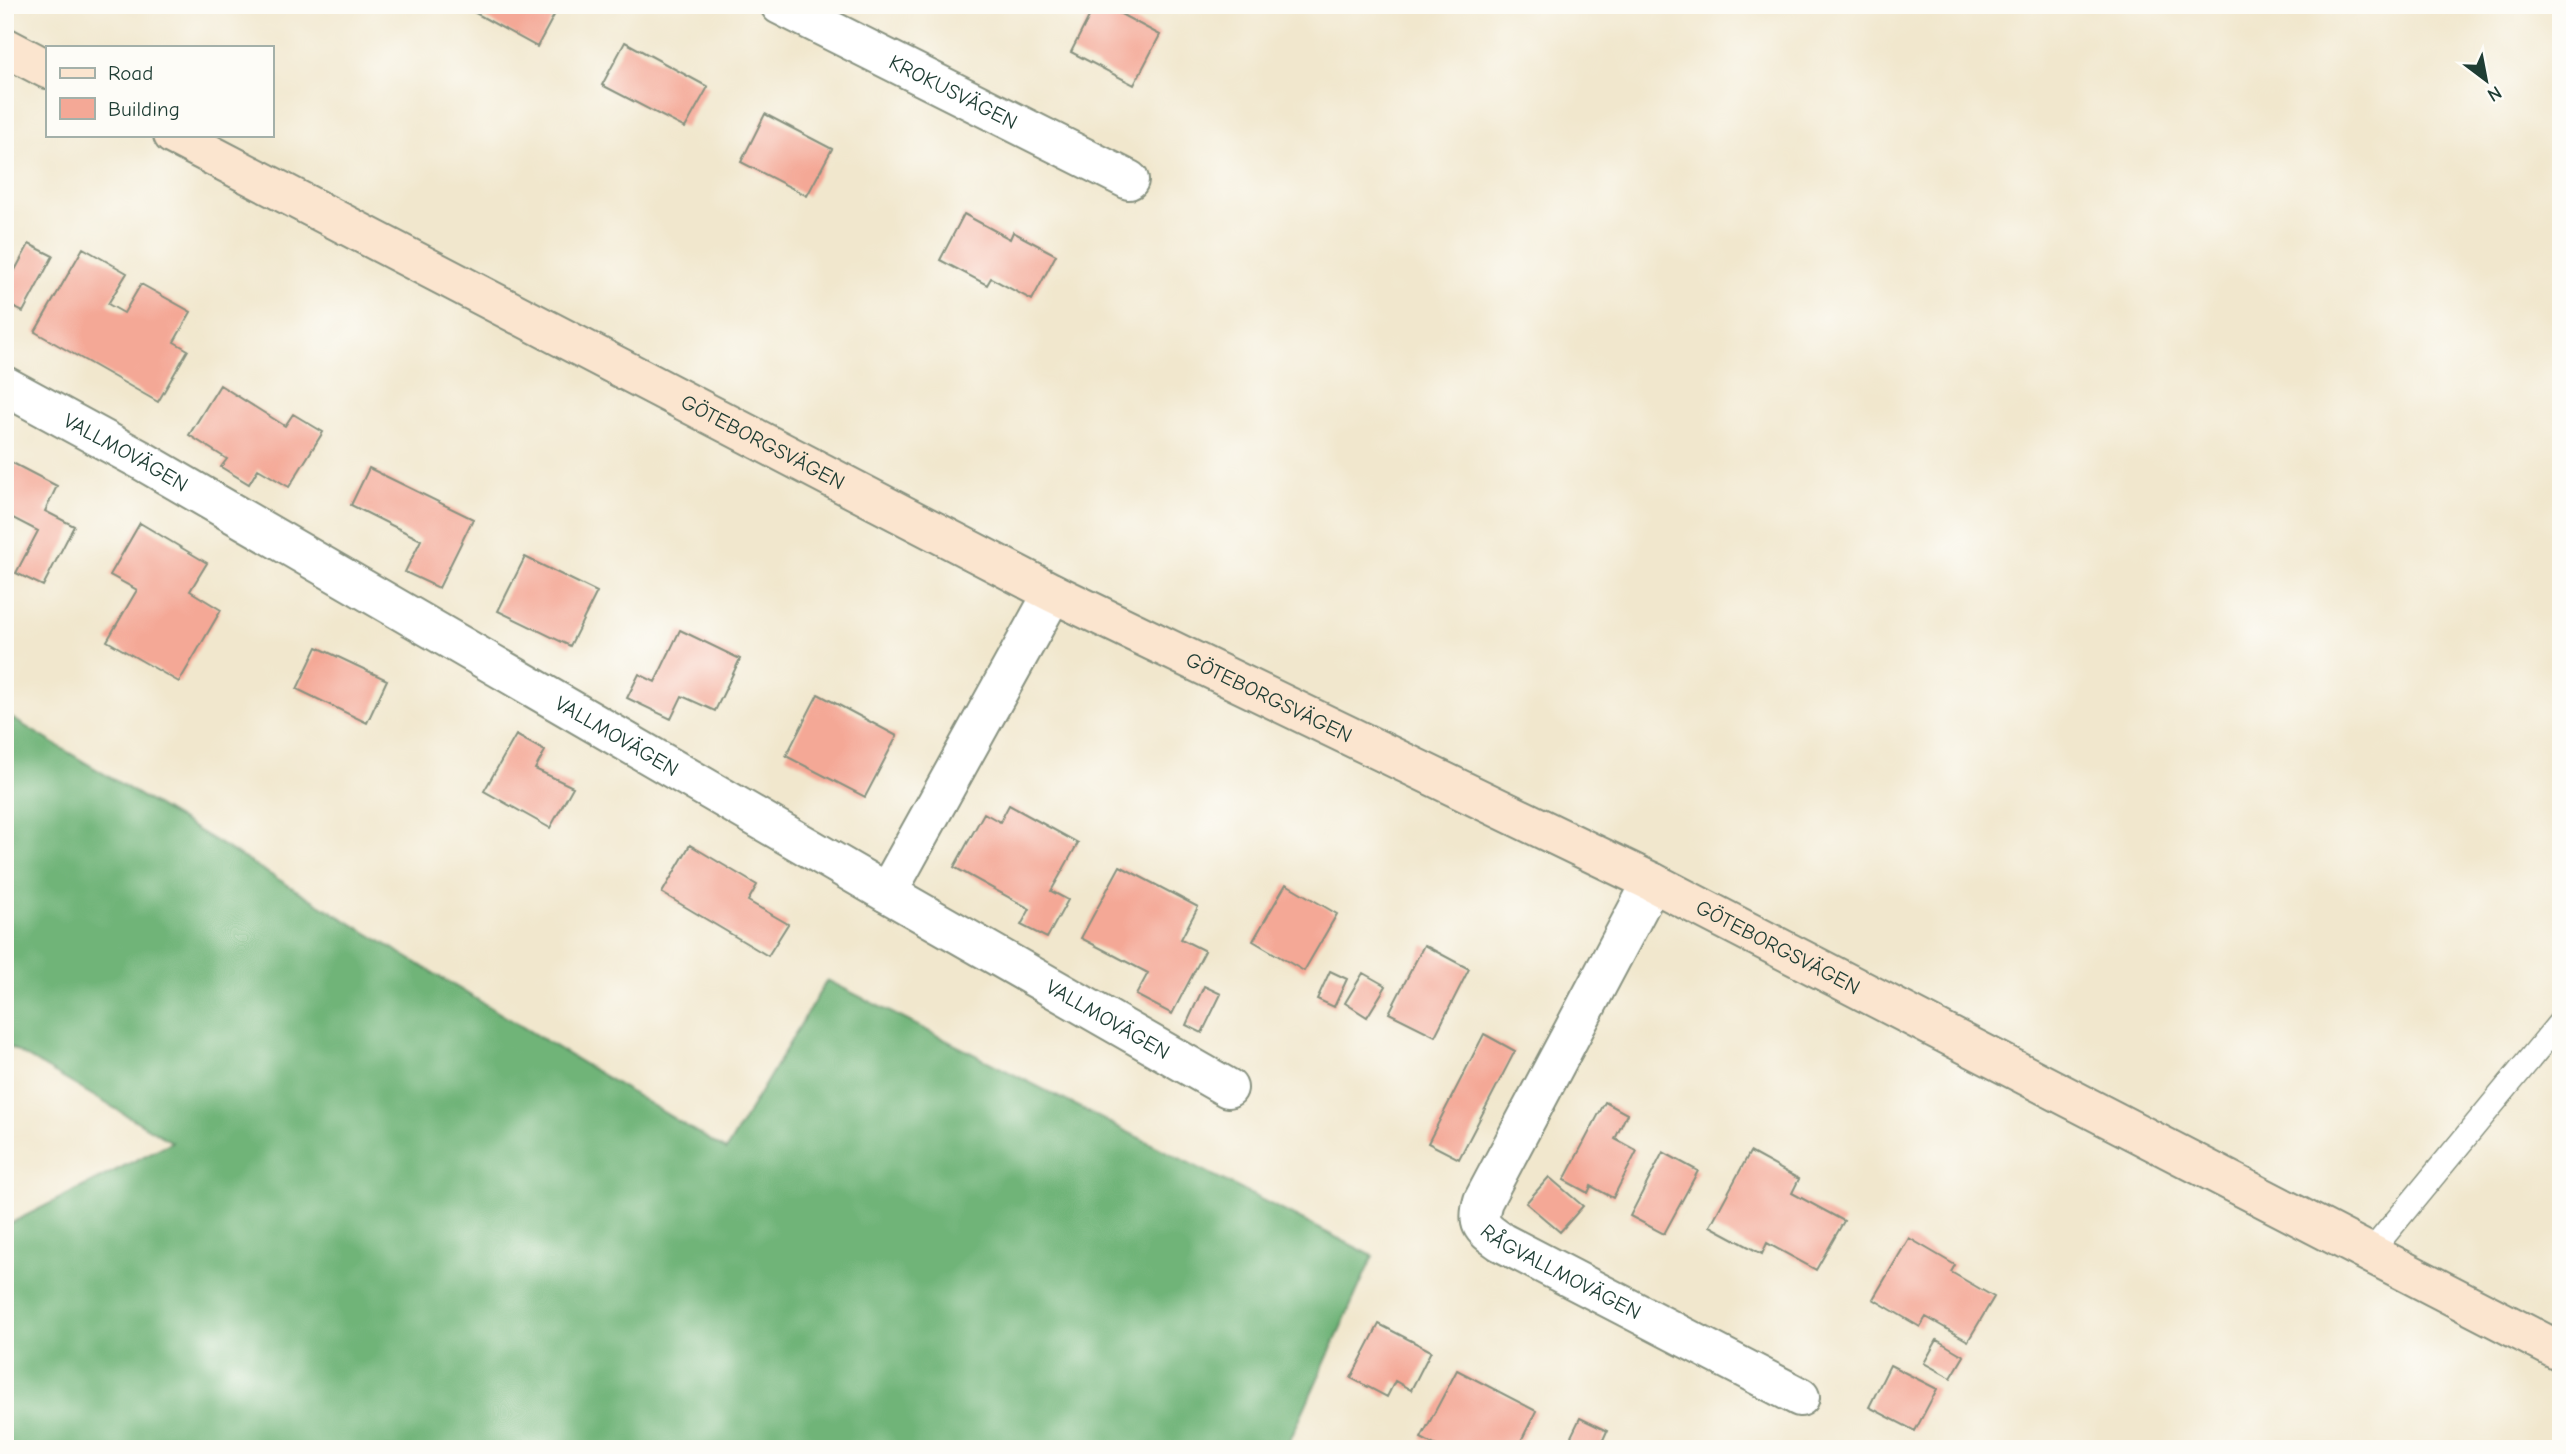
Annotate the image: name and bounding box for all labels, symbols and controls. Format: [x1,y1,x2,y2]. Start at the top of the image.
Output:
legend [46,46,273,136]
north arrow [2450,46,2520,116]
street label: KROKUSVÄGEN [885,50,1021,134]
text: Road [108,61,153,85]
text: N [2483,81,2506,106]
text: Building [108,97,180,121]
street label: GÖTEBORGSVÄGEN [677,389,849,495]
street label: VALLMOVÄGEN [60,408,192,497]
street label: GÖTEBORGSVÄGEN [1182,647,1356,747]
street label: VALLMOVÄGEN [551,691,683,781]
street label: GÖTEBORGSVÄGEN [1692,895,1864,999]
street label: VALLMOVÄGEN [1042,975,1174,1064]
street label: RÅGVALLMOVÄGEN [1476,1219,1645,1324]

